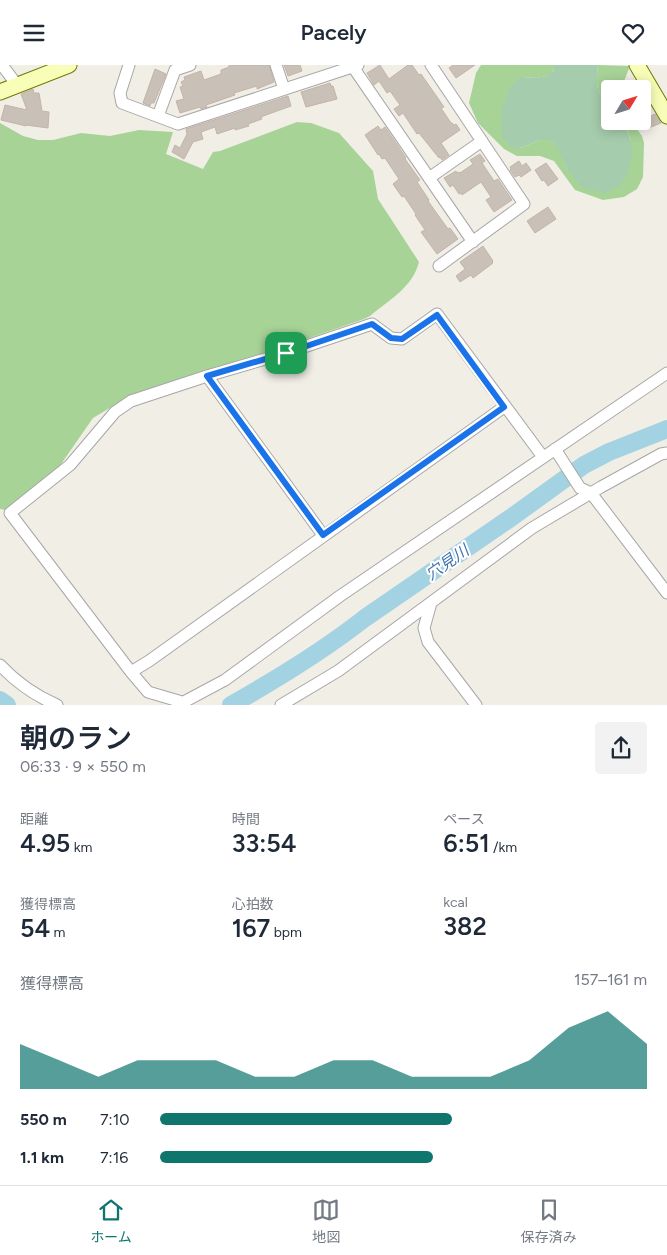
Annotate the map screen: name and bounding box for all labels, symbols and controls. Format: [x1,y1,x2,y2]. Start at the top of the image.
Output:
icon: menu [20,19,48,47]
text: Pacely [301,19,366,46]
icon: heart [619,19,647,47]
north arrow [601,80,651,130]
map controls [601,80,651,130]
pin [265,332,307,374]
icon: arrive [272,339,300,367]
water label: 穴見川 [422,540,474,584]
text: 朝のラン [20,721,132,755]
button: share [595,722,647,774]
text: 06:33 · 9 × 550 m [20,757,146,776]
text: 距離 [20,811,48,828]
text: 時間 [232,811,260,828]
text: ペース [443,811,485,828]
text: 4.95 [20,828,70,858]
text: 33:54 [232,828,296,858]
text: 6:51 [443,828,490,858]
text: km [70,839,92,856]
text: /km [490,839,517,856]
text: kcal [443,894,468,911]
text: 獲得標高 [20,896,76,913]
text: 心拍数 [232,896,274,913]
text: 382 [443,911,487,941]
text: 54 [20,913,50,943]
text: 167 [232,913,270,943]
text: m [50,924,66,941]
text: bpm [270,924,302,941]
text: 157–161 m [574,970,647,989]
text: 獲得標高 [20,974,84,993]
text: 550 m [20,1110,67,1129]
text: 7:10 [100,1110,130,1129]
text: 1.1 km [20,1148,64,1167]
text: 7:16 [100,1148,128,1167]
tab: ホーム [90,1196,132,1246]
tab: 地図 [312,1196,340,1246]
tab: 保存済み [521,1196,577,1246]

